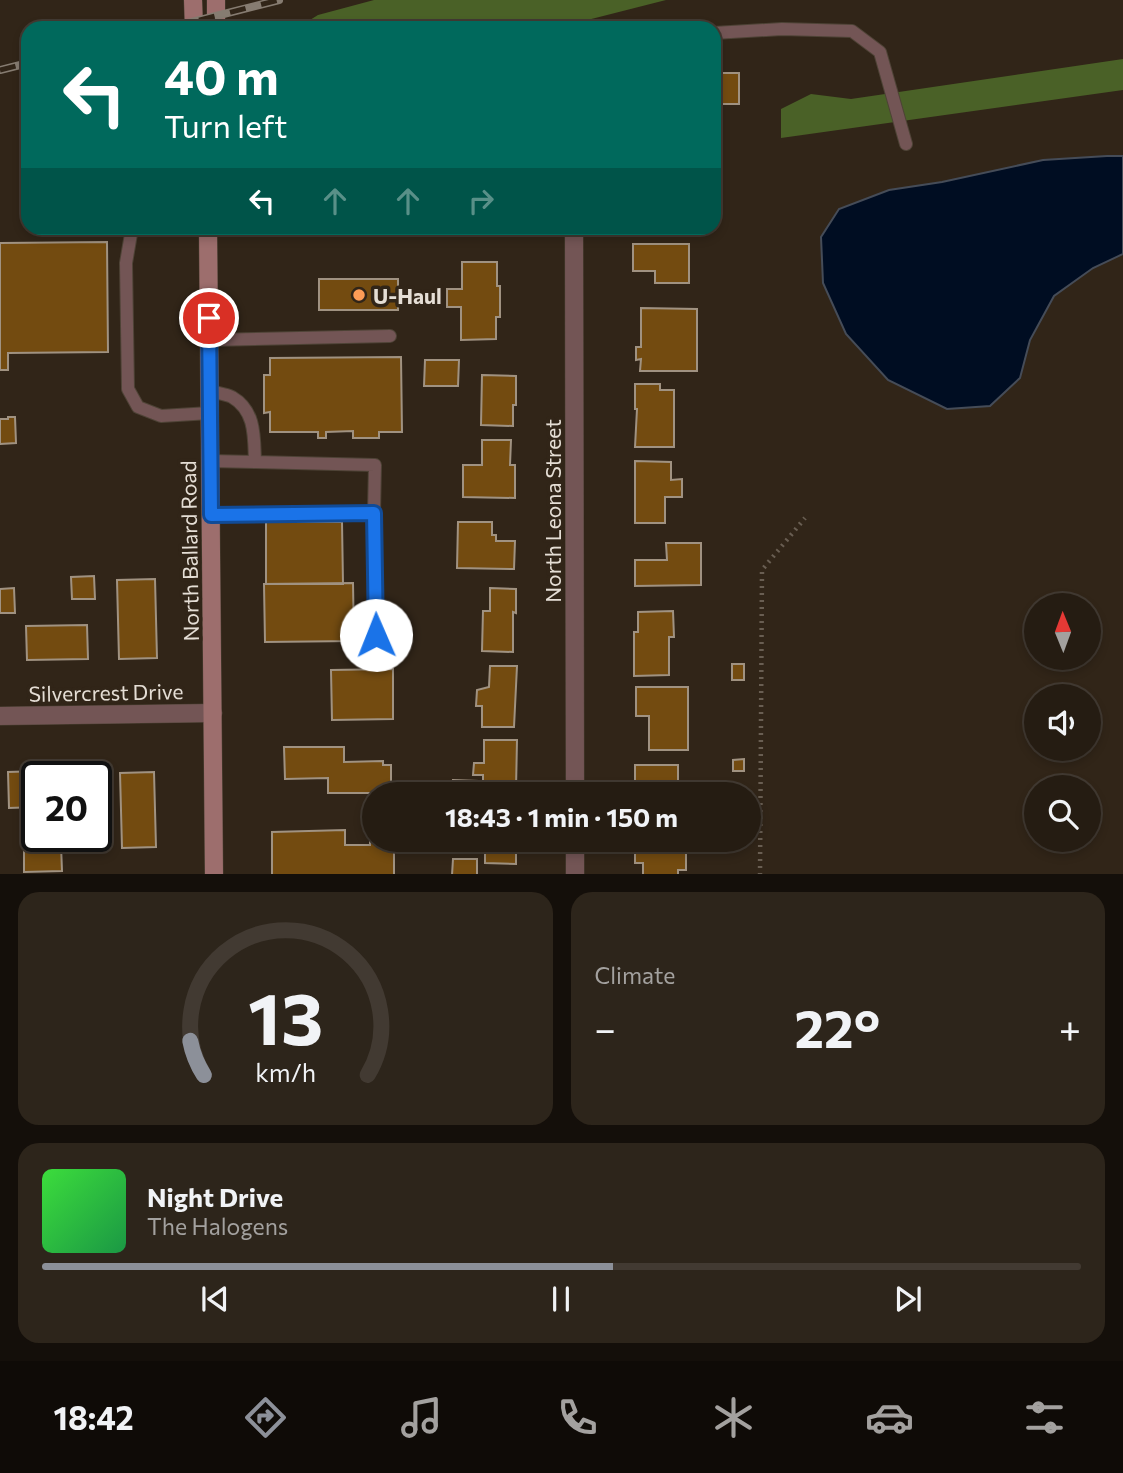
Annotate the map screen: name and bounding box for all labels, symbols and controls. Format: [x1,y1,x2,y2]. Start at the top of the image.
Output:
text: 40 m [164,45,279,105]
icon: left [49,49,140,140]
text: Turn left [164,105,288,145]
icon: left [243,182,281,220]
icon: ahead [316,182,354,220]
icon: ahead [389,182,427,220]
icon: right [462,182,500,220]
place label: U-Haul [373,283,442,308]
marker: U-Haul [351,287,367,303]
pin [179,288,239,348]
icon: arrive [190,299,228,337]
street label: North Leona Street [540,419,565,603]
street label: North Ballard Road [175,460,203,642]
north arrow [1024,593,1101,670]
map controls [1024,593,1101,852]
position arrow [339,598,413,672]
street label: Silvercrest Drive [28,678,184,706]
button: sound [1024,684,1101,761]
speed limit sign: 20 [21,761,112,852]
button: search [1024,775,1101,852]
text: 18:43 · 1 min · 150 m [445,801,678,832]
text: Climate [595,961,676,989]
text: 13 [248,971,323,1060]
text: 22° [795,995,880,1059]
text: − [595,1004,616,1051]
text: + [1059,1004,1081,1051]
text: km/h [255,1056,316,1086]
text: Night Drive [147,1181,283,1212]
text: The Halogens [147,1212,288,1240]
icon: previous [196,1280,234,1318]
icon: pause [542,1280,580,1318]
icon: next [889,1280,927,1318]
icon: directions [241,1393,290,1442]
icon: music [397,1393,446,1442]
icon: phone [553,1393,602,1442]
icon: climate [709,1393,758,1442]
icon: car [865,1393,914,1442]
icon: filters [1020,1393,1069,1442]
text: 18:42 [53,1397,134,1437]

